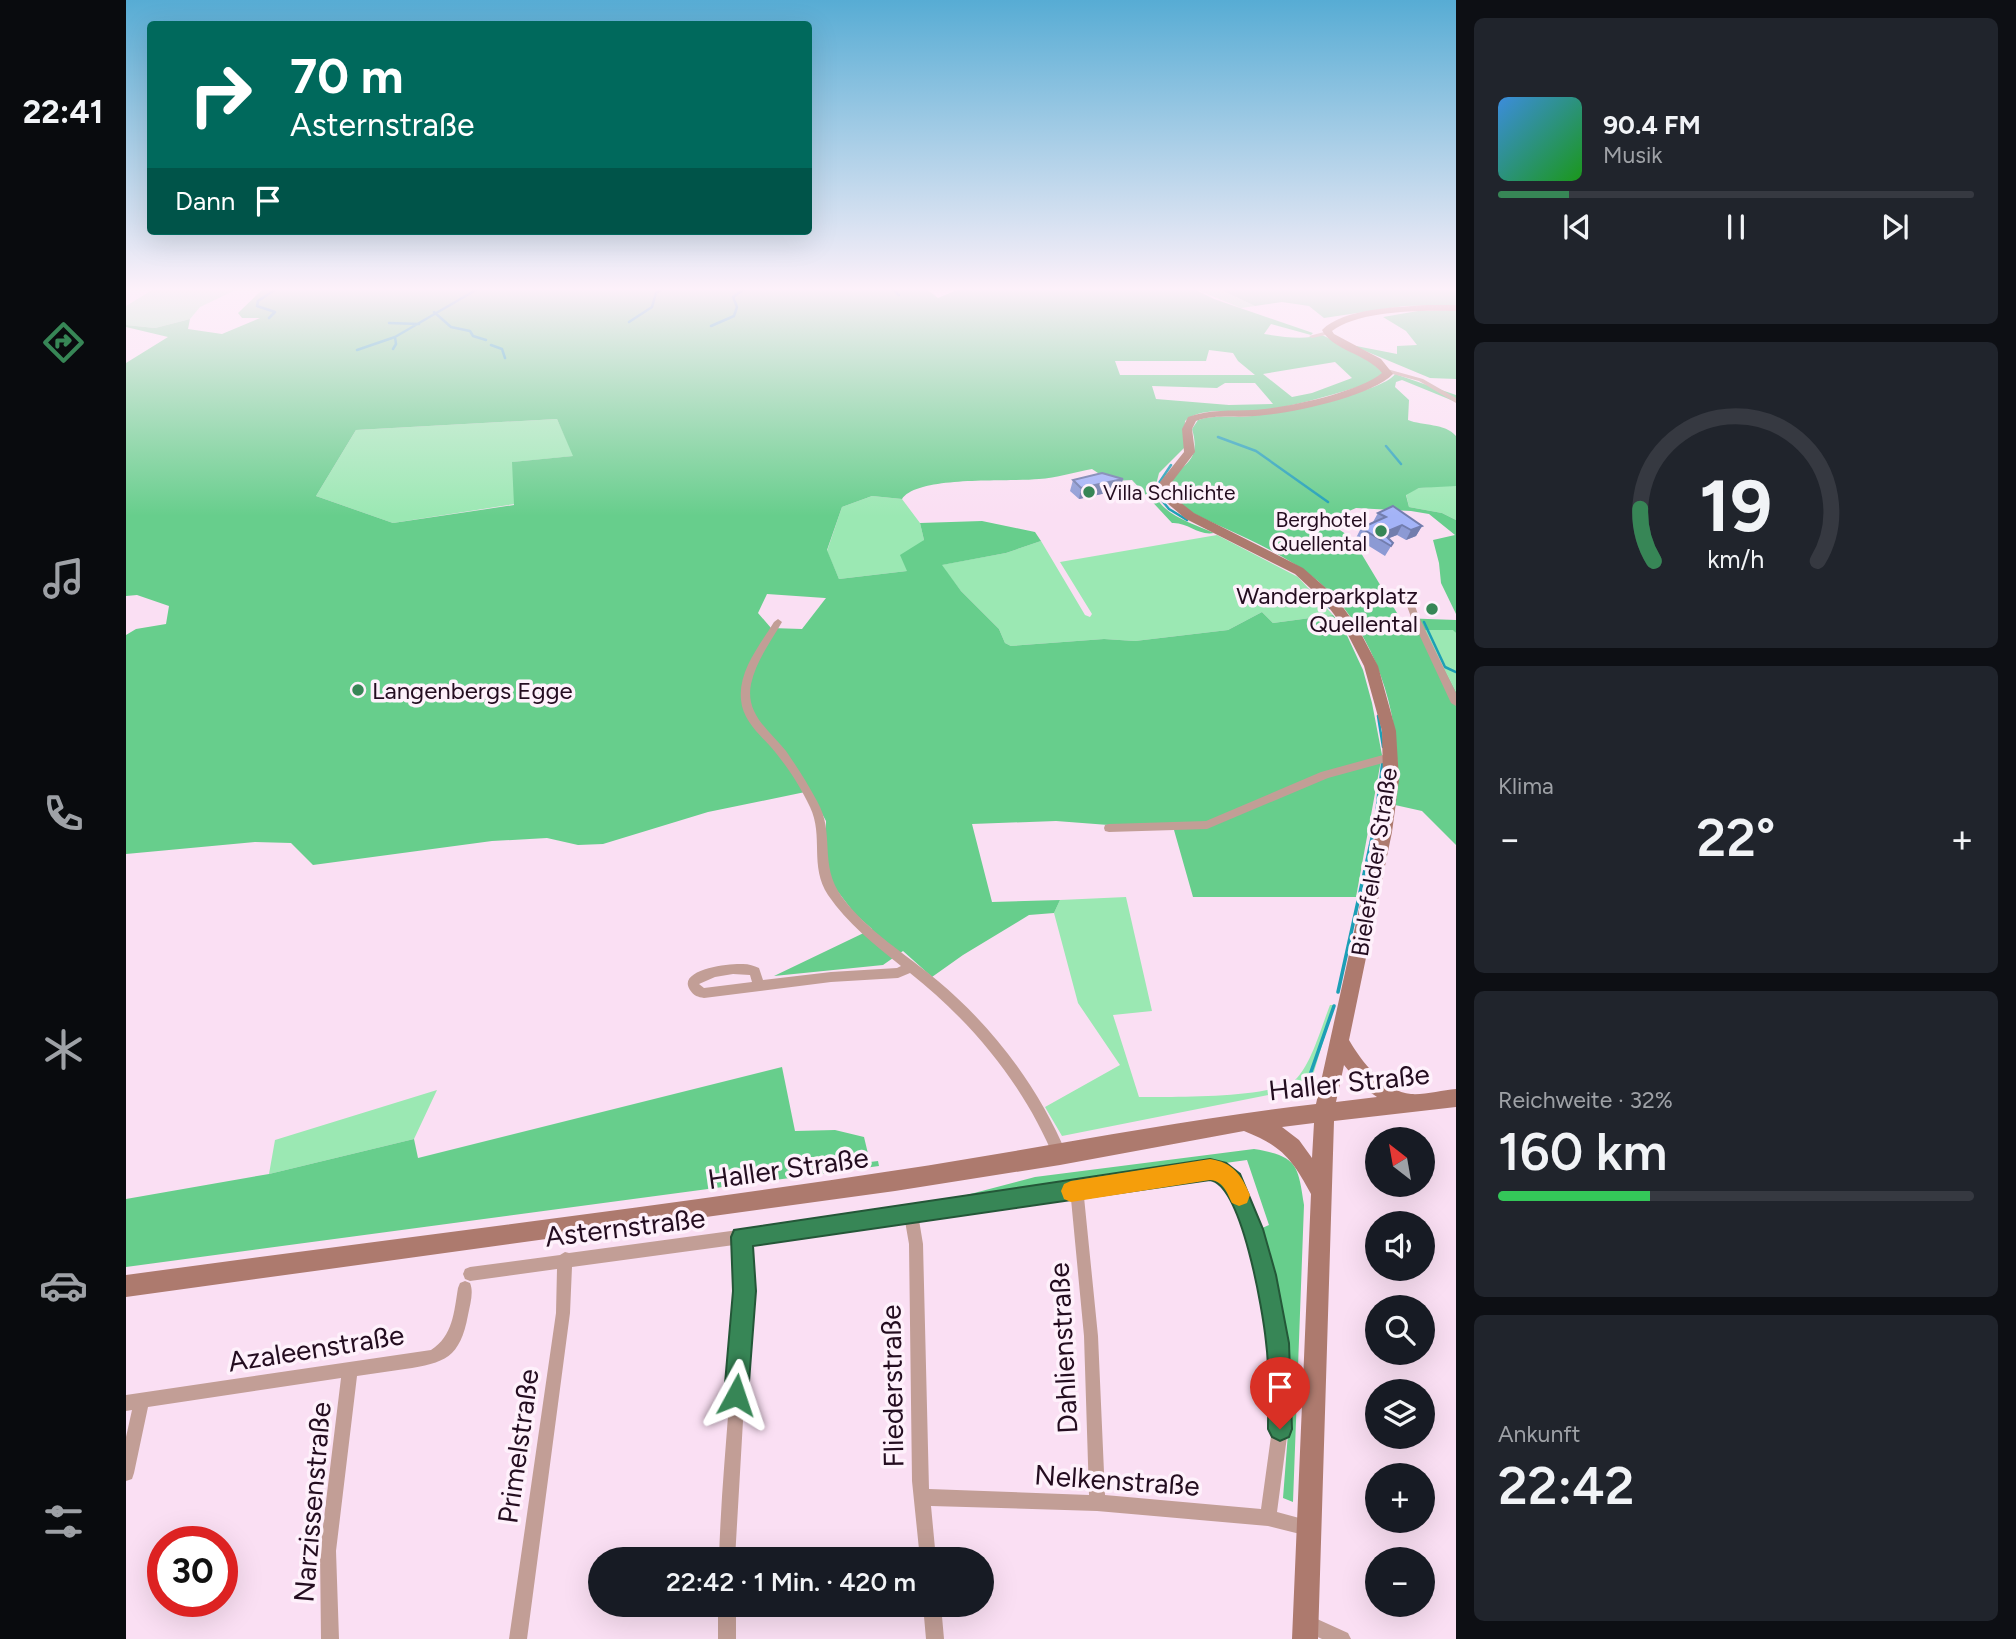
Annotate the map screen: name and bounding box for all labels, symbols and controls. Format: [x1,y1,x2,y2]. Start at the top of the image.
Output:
text: 70 m [290,46,403,105]
icon: right [175,49,266,140]
text: 22:41 [23,93,103,131]
text: Asternstraße [290,106,474,144]
text: 90.4 FM [1603,109,1701,141]
text: Musik [1603,141,1663,169]
icon: arrive [249,182,287,220]
text: Dann [175,185,235,217]
icon: previous [1558,208,1596,246]
icon: pause [1717,208,1755,246]
icon: next [1876,208,1914,246]
icon: directions [39,318,88,367]
text: 19 [1700,463,1772,550]
place label: Villa Schlichte [1103,480,1235,505]
marker: Villa Schlichte [1081,484,1097,500]
place label: Berghotel Quellental [1272,507,1367,556]
marker: Berghotel Quellental [1373,523,1389,539]
text: km/h [1707,544,1765,574]
icon: music [39,554,88,603]
place label: Wanderparkplatz Quellental [1236,581,1418,638]
marker: Wanderparkplatz Quellental [1424,601,1440,617]
place label: Langenbergs Egge [372,676,573,705]
marker: Langenbergs Egge [350,682,366,698]
street label: Bielefelder Straße [1345,765,1403,959]
text: Klima [1498,772,1554,800]
icon: phone [39,789,88,838]
text: 22° [1697,807,1775,869]
text: − [1498,816,1522,862]
text: + [1950,816,1974,862]
icon: climate [39,1025,88,1074]
street label: Haller Straße [1267,1057,1431,1107]
text: Reichweite · 32% [1498,1086,1673,1114]
text: 160 km [1498,1121,1668,1183]
north arrow [1365,1127,1435,1197]
map controls [1365,1127,1435,1617]
street label: Haller Straße [705,1140,871,1196]
street label: Asternstraße [543,1200,707,1254]
button: sound [1365,1211,1435,1281]
icon: car [39,1261,88,1310]
street label: Dahlienstraße [1042,1262,1084,1434]
button: search [1365,1295,1435,1365]
street label: Fliederstraße [874,1304,910,1468]
street label: Azaleenstraße [226,1317,406,1379]
pin [1250,1357,1310,1429]
position arrow [699,1358,773,1432]
street label: Primelstraße [490,1366,546,1526]
icon: arrive [1261,1368,1299,1406]
button: layers [1365,1379,1435,1449]
street label: Narzissenstraße [286,1400,338,1604]
text: Ankunft [1498,1420,1580,1448]
text: 22:42 [1498,1455,1634,1517]
street label: Nelkenstraße [1033,1457,1201,1503]
button: + [1365,1463,1435,1533]
icon: filters [39,1497,88,1546]
speed limit sign: 30 [147,1526,238,1617]
button: − [1365,1547,1435,1617]
text: 22:42 · 1 Min. · 420 m [666,1566,916,1598]

